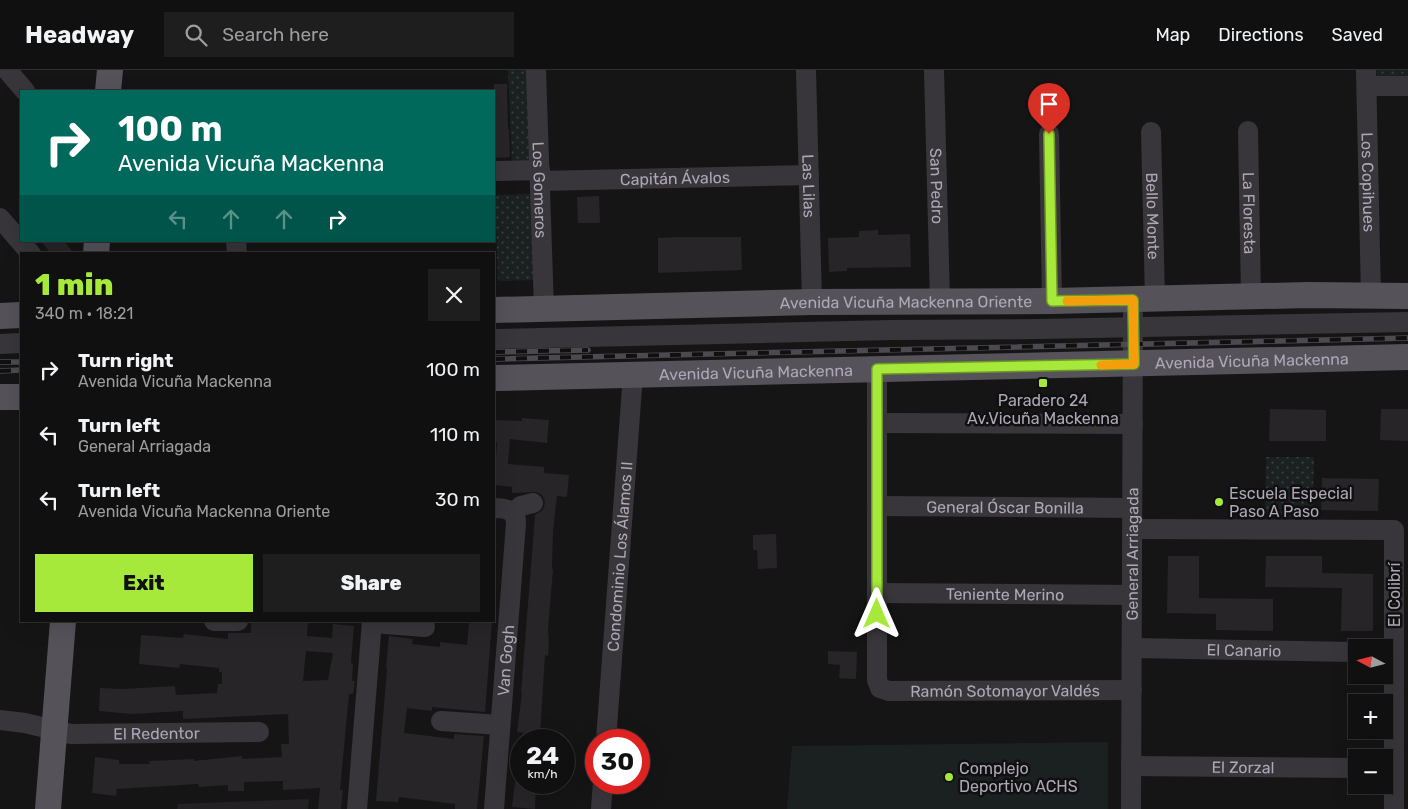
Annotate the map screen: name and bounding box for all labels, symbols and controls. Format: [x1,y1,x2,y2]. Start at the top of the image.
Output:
search box [164,12,514,57]
text: Headway [25,21,134,49]
icon: search [182,21,210,49]
text: Search here [222,23,329,46]
text: Map [1155,24,1190,46]
text: Directions [1218,24,1304,46]
text: Saved [1332,24,1383,46]
pin [1028,83,1070,134]
icon: arrive [1035,90,1063,118]
text: 100 m [118,108,223,150]
icon: right [35,110,100,175]
street label: Los Copihues [1358,132,1379,232]
street label: Los Gomeros [529,141,551,239]
street label: San Pedro [927,148,947,224]
text: Avenida Vicuña Mackenna [118,150,384,177]
street label: Las Lilas [799,154,819,218]
street label: Capitán Ávalos [620,167,730,189]
street label: Bello Monte [1142,172,1164,260]
street label: La Floresta [1239,172,1260,254]
icon: left [164,205,192,233]
icon: ahead [217,205,245,233]
icon: ahead [270,205,298,233]
icon: right [323,205,351,233]
text: 1 min [35,267,113,303]
button: close [428,269,480,321]
street label: Avenida Vicuña Mackenna Oriente [779,292,1032,312]
text: 340 m · 18:21 [35,304,133,323]
text: Turn right [78,349,173,372]
street label: Avenida Vicuña Mackenna [1155,349,1349,372]
icon: right [35,356,63,384]
text: 100 m [426,358,480,381]
street label: Avenida Vicuña Mackenna [659,360,853,384]
text: Avenida Vicuña Mackenna [78,372,272,391]
marker: Paradero 24 Av.Vicuña Mackenna [1037,377,1049,389]
place label: Paradero 24 Av.Vicuña Mackenna [967,391,1119,428]
text: Turn left [78,414,160,437]
icon: left [35,421,63,449]
text: 110 m [430,423,480,446]
text: General Arriagada [78,437,211,456]
street label: Condominio Los Álamos II [603,461,636,652]
text: Turn left [78,479,160,502]
place label: Escuela Especial Paso A Paso [1229,484,1353,521]
icon: left [35,486,63,514]
street label: General Arriagada [1122,487,1142,621]
text: 30 m [435,488,480,511]
street label: General Óscar Bonilla [926,496,1084,517]
marker: Escuela Especial Paso A Paso [1213,496,1225,508]
text: Avenida Vicuña Mackenna Oriente [78,502,330,521]
button: Exit [35,554,253,612]
button: Share [263,554,480,612]
street label: El Colibrí [1385,562,1404,627]
street label: Teniente Merino [946,584,1064,604]
position arrow [850,587,902,639]
street label: Van Gogh [493,624,518,697]
north arrow [1348,639,1392,684]
map controls [1348,639,1393,794]
street label: El Canario [1206,640,1282,660]
street label: Ramón Sotomayor Valdés [910,681,1100,700]
button: + [1348,694,1393,739]
street label: El Redentor [113,723,200,743]
speed limit sign: 30 [585,729,650,794]
text: 24 [526,741,559,770]
button: − [1348,749,1393,794]
street label: El Zorzal [1211,757,1275,777]
place label: Complejo Deportivo ACHS [959,759,1078,796]
text: km/h [528,767,557,781]
marker: Complejo Deportivo ACHS [943,771,955,783]

